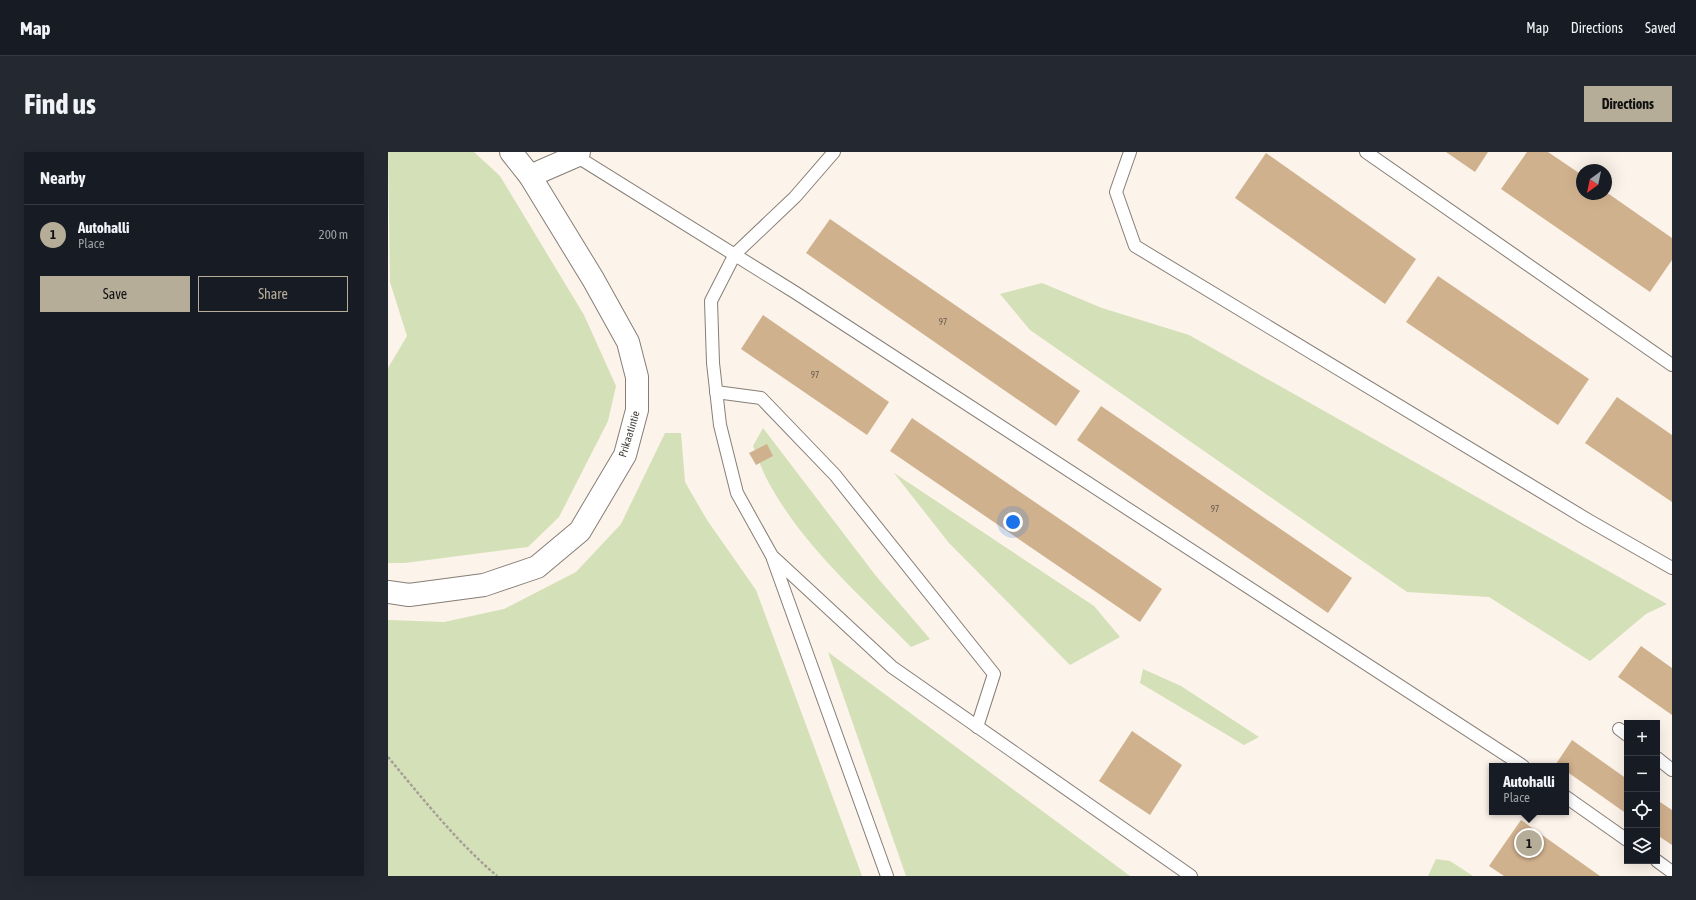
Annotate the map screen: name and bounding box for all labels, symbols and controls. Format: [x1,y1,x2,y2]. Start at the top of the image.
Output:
text: Map [20,17,51,39]
text: Map [1526,20,1549,36]
text: Directions [1571,20,1623,36]
text: Saved [1645,20,1676,36]
button: Directions [1584,86,1672,122]
text: Find us [24,88,96,120]
north arrow [1576,164,1612,200]
text: Nearby [40,168,86,188]
text: Autohalli [78,219,129,236]
text: 1 [50,227,56,242]
text: 200 m [319,227,348,242]
text: Place [78,236,105,251]
button: Save [40,276,190,312]
button: Share [198,276,348,312]
house number: 97 [939,317,947,327]
house number: 97 [811,370,819,380]
street label: Prikaatintie [616,409,642,459]
house number: 97 [1211,504,1219,514]
your location [1003,512,1023,532]
map controls [1624,720,1660,864]
button: + [1624,720,1660,756]
button: − [1624,756,1660,792]
popup [1489,763,1569,815]
text: Autohalli [1503,773,1555,790]
text: Place [1503,790,1530,805]
button: locate [1624,792,1660,828]
pin: 1 [1516,828,1542,858]
button: layers [1624,828,1660,864]

